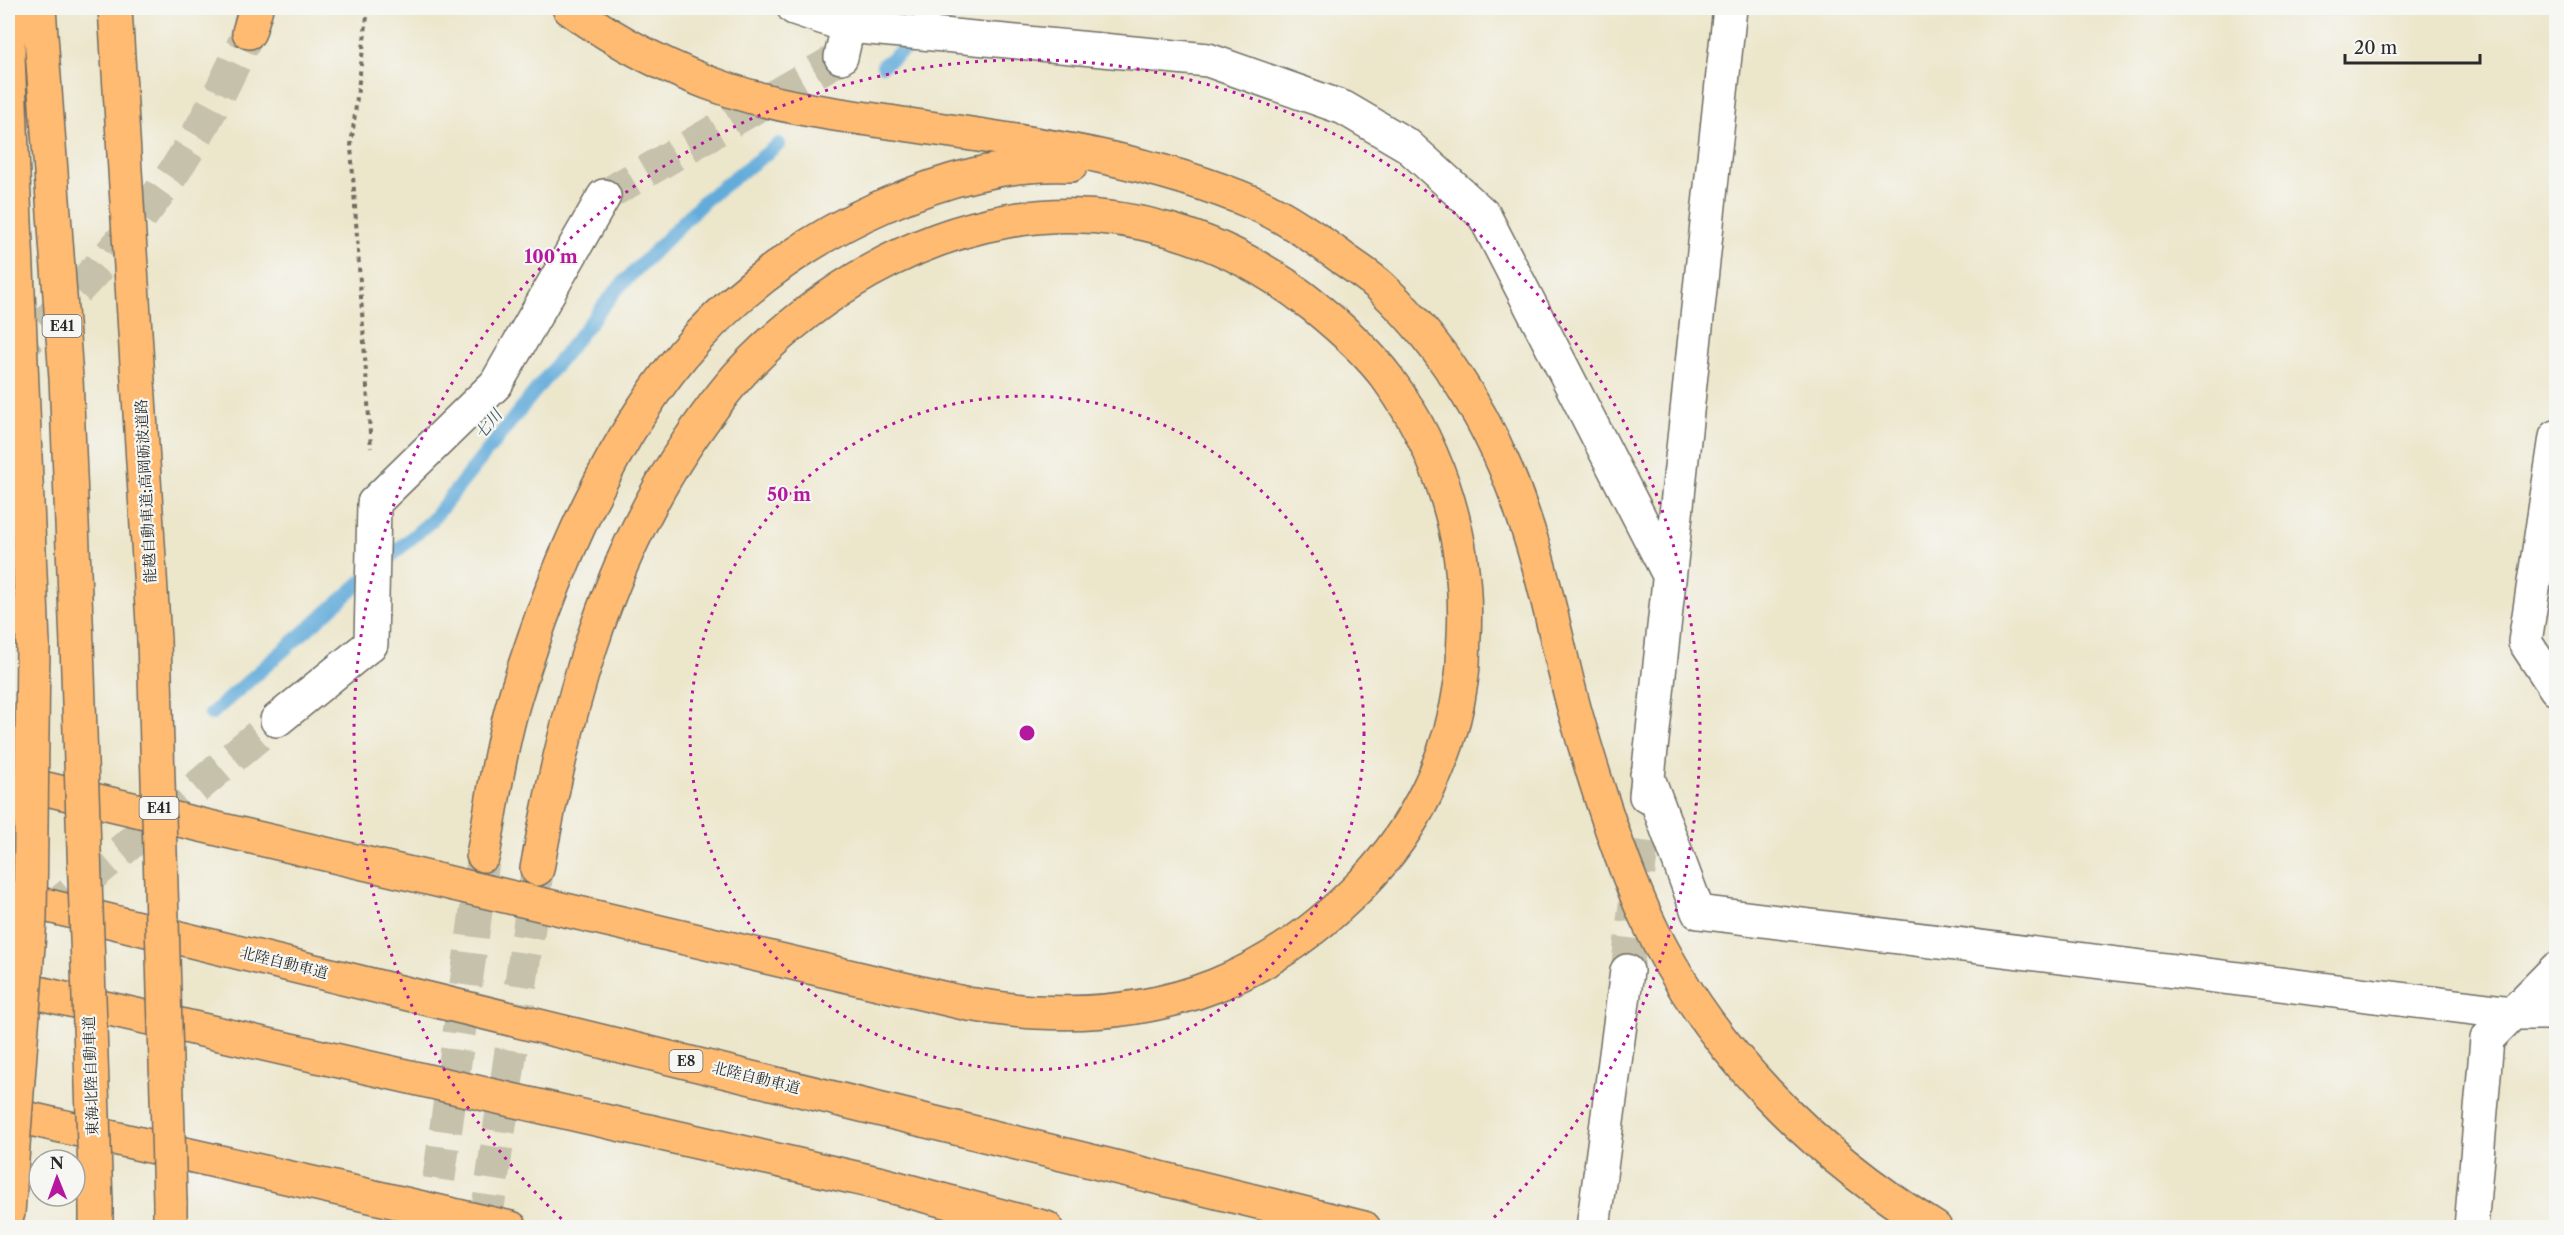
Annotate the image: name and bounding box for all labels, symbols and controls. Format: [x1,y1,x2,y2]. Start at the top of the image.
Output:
scale bar [2345,27,2480,65]
text: 20 m [2354,37,2398,59]
text: 100 m [524,246,578,268]
road number: E41 [42,315,82,337]
street label: 能越自動車道;高岡砺波道路 [131,399,160,584]
water label: 七川 [470,404,507,443]
text: 50 m [767,484,811,506]
centre of rings [1017,723,1037,743]
road number: E41 [140,797,178,819]
street label: 北陸自動車道 [238,942,330,983]
street label: 東海北陸自動車道 [79,1016,102,1136]
road number: E8 [670,1050,702,1072]
street label: 北陸自動車道 [710,1057,802,1098]
north arrow [27,1148,87,1208]
text: N [50,1153,64,1173]

